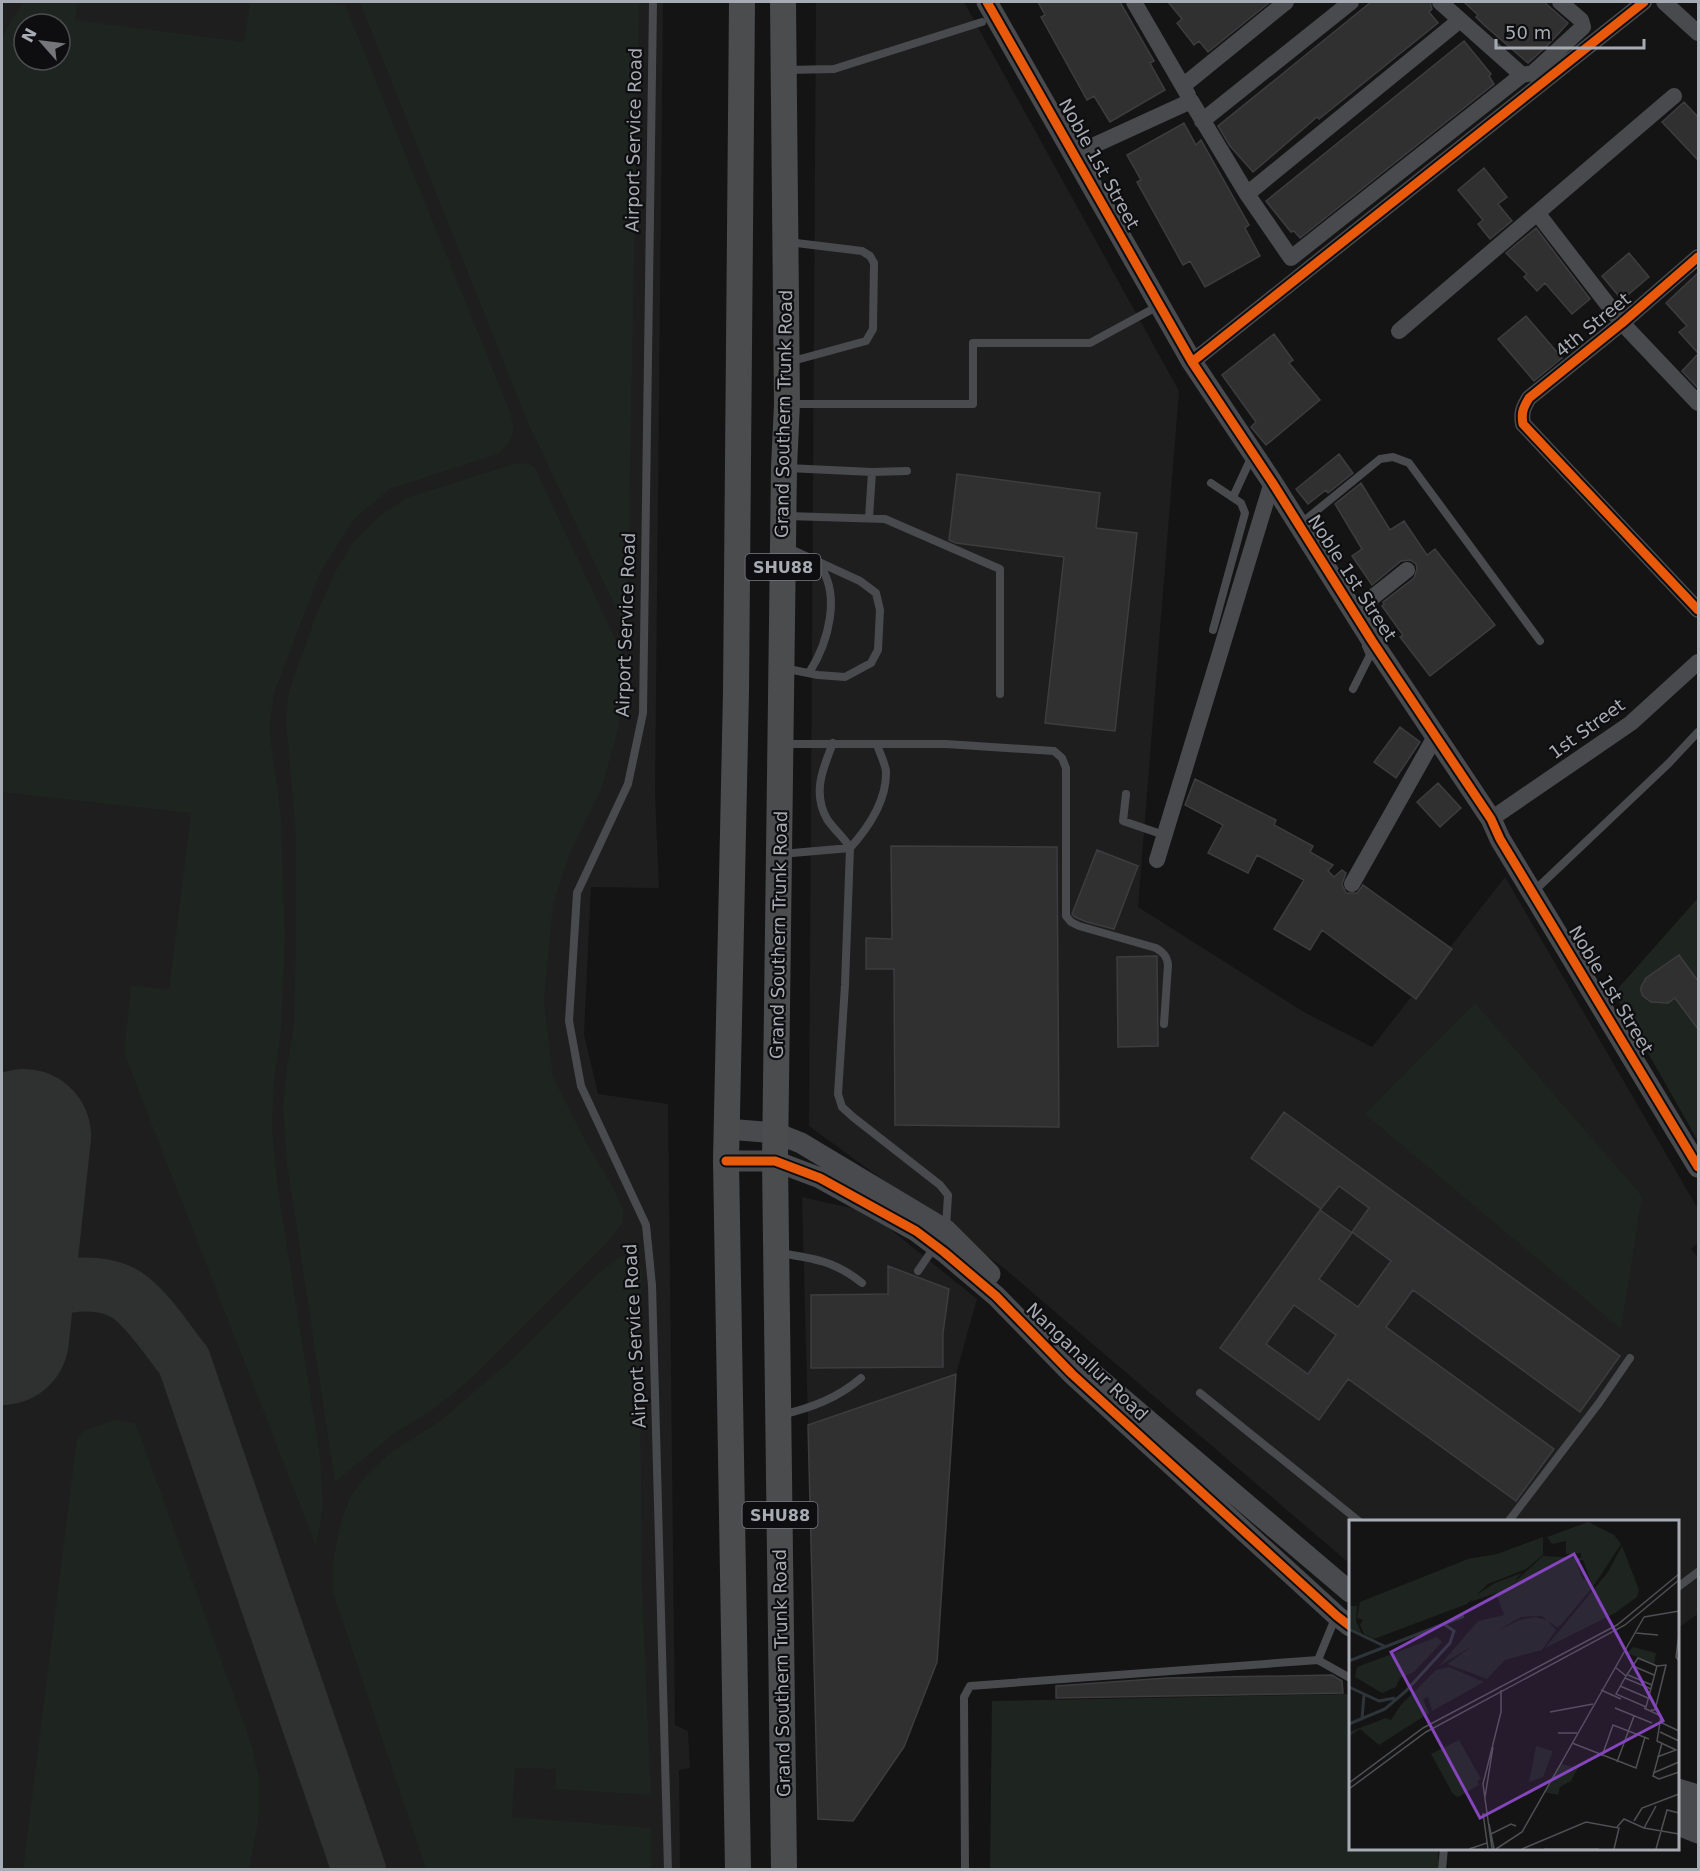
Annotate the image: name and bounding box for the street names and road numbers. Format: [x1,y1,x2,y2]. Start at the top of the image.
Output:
street label: Airport Service Road [621,47,646,233]
street label: Noble 1st Street [1055,95,1144,233]
street label: 4th Street [1551,288,1634,361]
street label: Grand Southern Trunk Road [771,290,796,538]
street label: Noble 1st Street [1304,511,1401,645]
street label: Airport Service Road [612,532,639,718]
road number: SHU88 [746,554,820,580]
street label: 1st Street [1545,694,1629,763]
street label: Grand Southern Trunk Road [766,811,791,1059]
street label: Noble 1st Street [1565,922,1658,1058]
street label: Airport Service Road [619,1243,650,1429]
street label: Nanganallur Road [1022,1298,1152,1425]
road number: SHU88 [742,1502,818,1528]
street label: Grand Southern Trunk Road [769,1549,794,1797]

